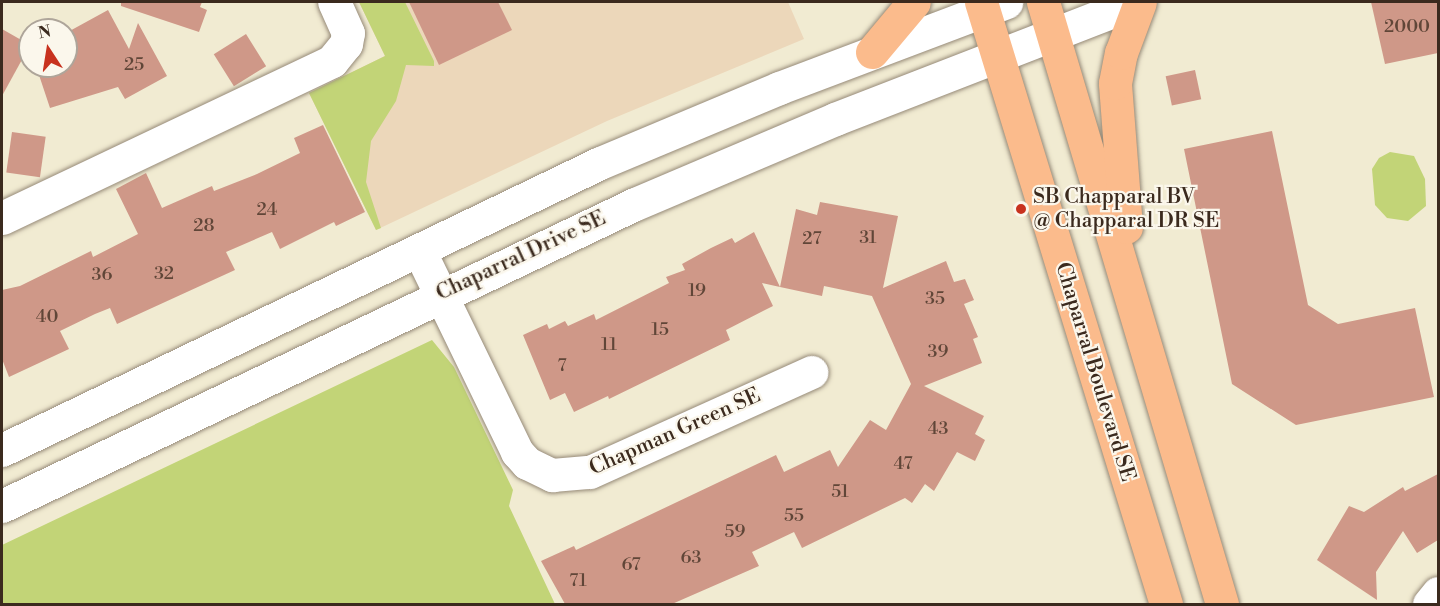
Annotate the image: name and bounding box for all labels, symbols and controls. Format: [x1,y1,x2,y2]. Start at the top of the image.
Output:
house number: 2000 [1384,16,1430,38]
north arrow [18,18,78,78]
text: N [36,21,53,43]
house number: 25 [124,54,144,76]
place label: SB Chapparal BV @ Chapparal DR SE [1033,184,1219,234]
house number: 24 [256,199,278,221]
marker: SB Chapparal BV @ Chapparal DR SE [1014,202,1028,216]
street label: Chaparral Drive SE [432,206,610,306]
house number: 28 [193,215,215,237]
house number: 31 [859,227,877,249]
house number: 27 [802,228,822,250]
street label: Chaparral Boulevard SE [1050,259,1140,485]
house number: 32 [154,263,174,285]
house number: 36 [92,264,112,286]
house number: 19 [688,280,706,302]
house number: 35 [925,288,945,310]
house number: 40 [36,306,58,328]
house number: 15 [651,319,669,341]
house number: 11 [601,334,617,356]
house number: 39 [928,341,948,363]
house number: 7 [557,355,567,377]
street label: Chapman Green SE [586,383,764,481]
house number: 43 [928,418,948,440]
house number: 47 [893,453,913,475]
house number: 51 [831,481,849,503]
house number: 55 [784,505,804,527]
house number: 59 [725,521,745,543]
house number: 63 [681,547,701,569]
house number: 67 [621,554,641,576]
house number: 71 [569,570,587,592]

